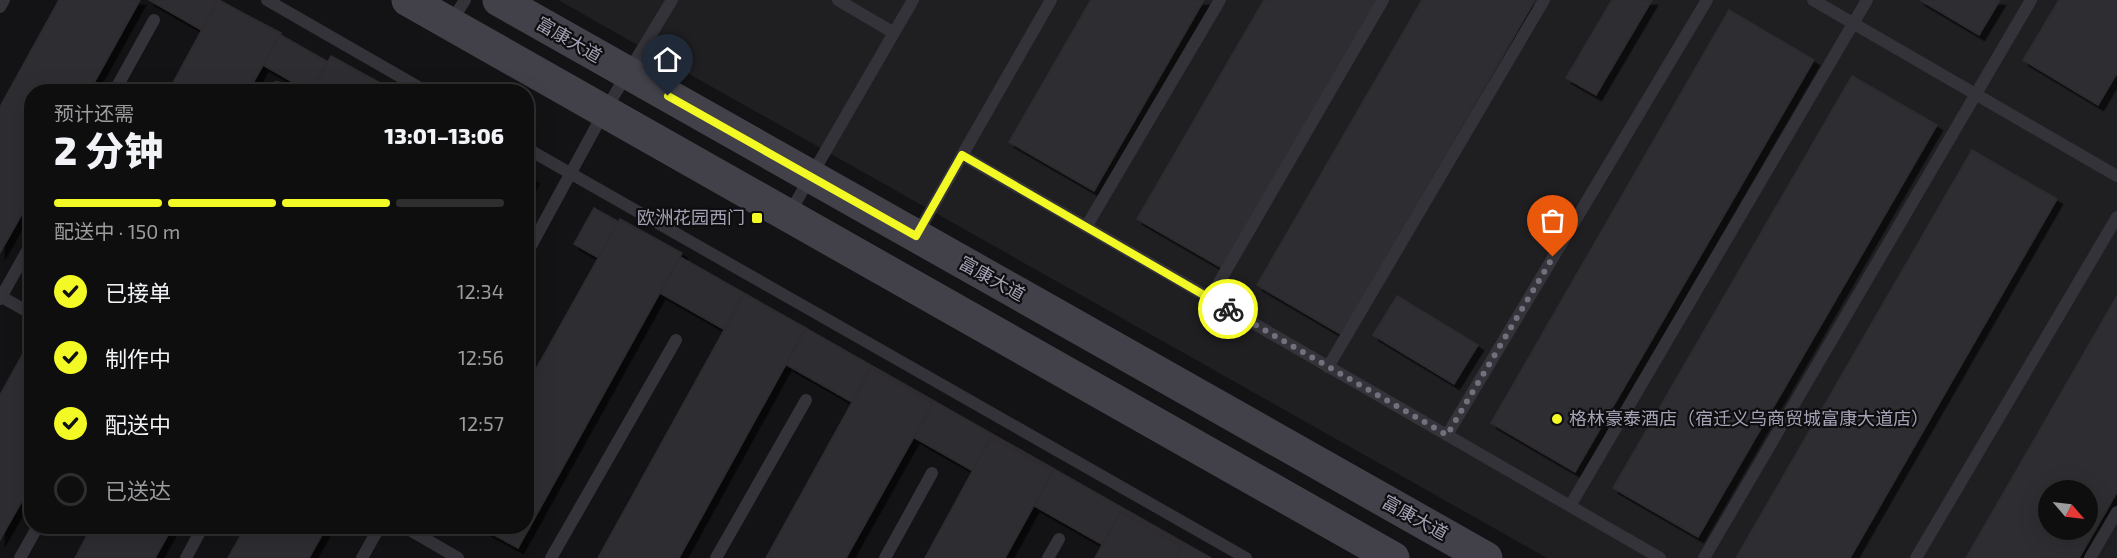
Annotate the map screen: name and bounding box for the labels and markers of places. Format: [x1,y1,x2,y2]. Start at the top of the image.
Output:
pin [642,34,693,96]
pin [1527,195,1578,257]
place label: 欧洲花园西门 [637,206,745,228]
marker: 欧洲花园西门 [750,211,764,225]
place label: 格林豪泰酒店（宿迁义乌商贸城富康大道店） [1569,407,1929,429]
marker: 格林豪泰酒店（宿迁义乌商贸城富康大道店） [1550,412,1564,426]

